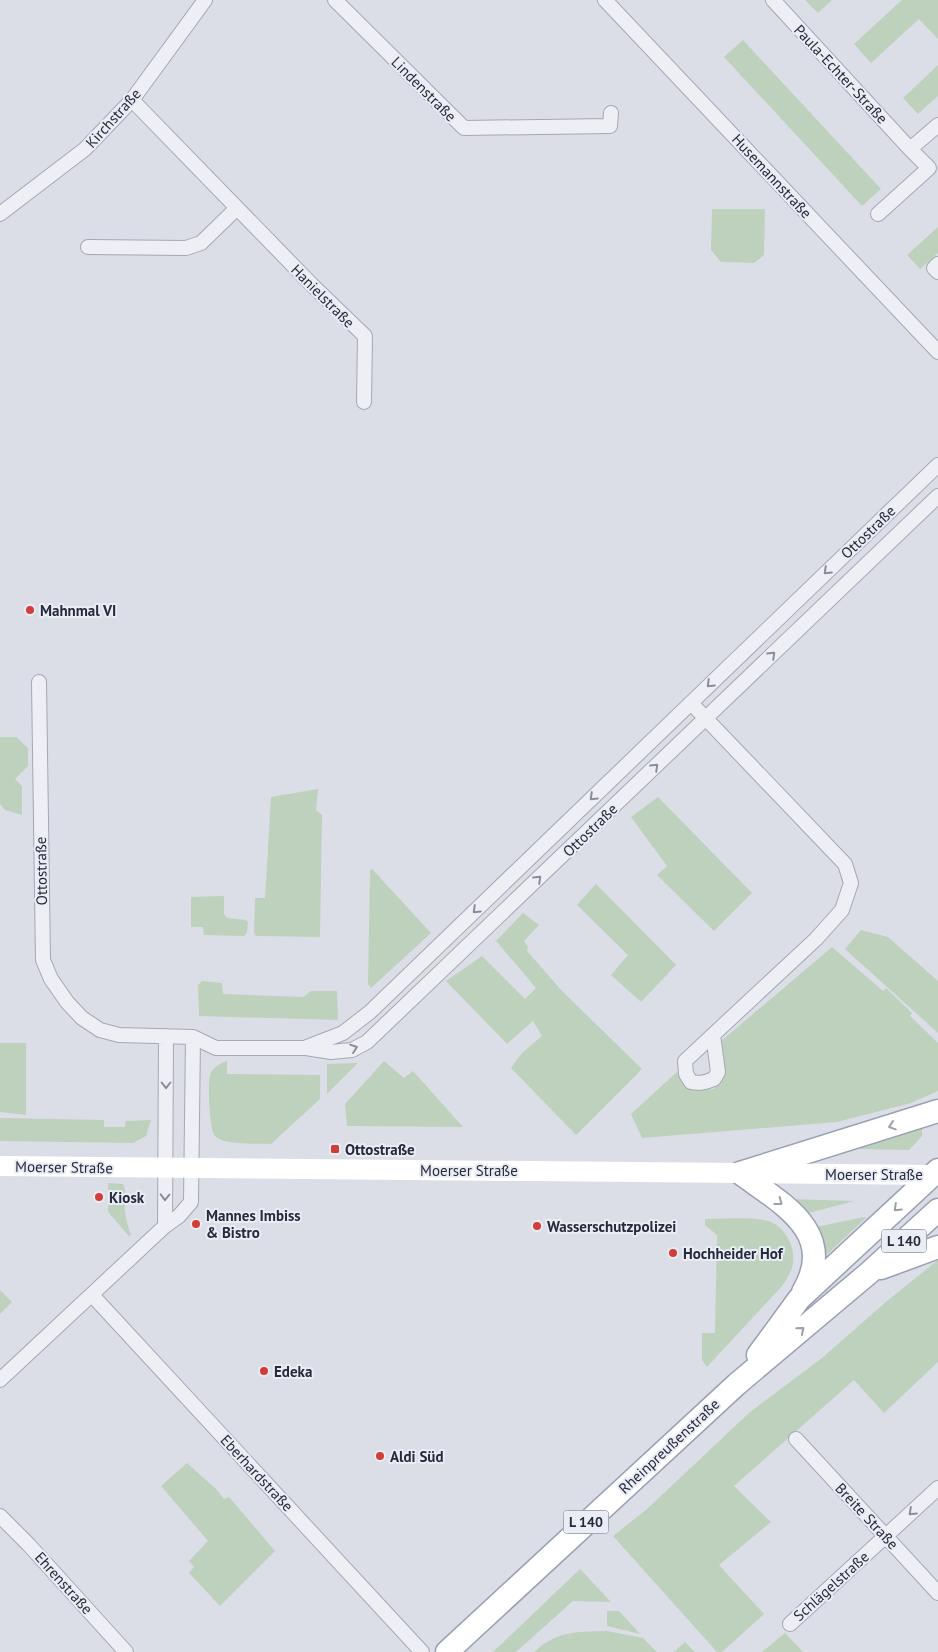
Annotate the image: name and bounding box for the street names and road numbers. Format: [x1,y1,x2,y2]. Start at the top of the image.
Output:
street label: Paula-Echter-Straße [790,20,892,128]
street label: Lindenstraße [387,52,461,126]
street label: Kirchstraße [81,84,145,152]
street label: Husemannstraße [728,130,816,222]
street label: Hanielstraße [287,260,359,332]
street label: Ottostraße [837,501,899,563]
street label: Ottostraße [559,799,621,861]
street label: Ottostraße [31,836,51,906]
street label: Moerser Straße [15,1157,113,1177]
street label: Moerser Straße [420,1161,518,1180]
street label: Moerser Straße [825,1165,923,1184]
road number: L 140 [882,1230,926,1252]
street label: Rheinpreußenstraße [615,1394,723,1498]
street label: Eberhardstraße [217,1431,297,1515]
street label: Breite Straße [831,1479,903,1553]
road number: L 140 [564,1510,608,1534]
street label: Schlägelstraße [789,1547,873,1625]
street label: Ehrenstraße [31,1548,97,1618]

